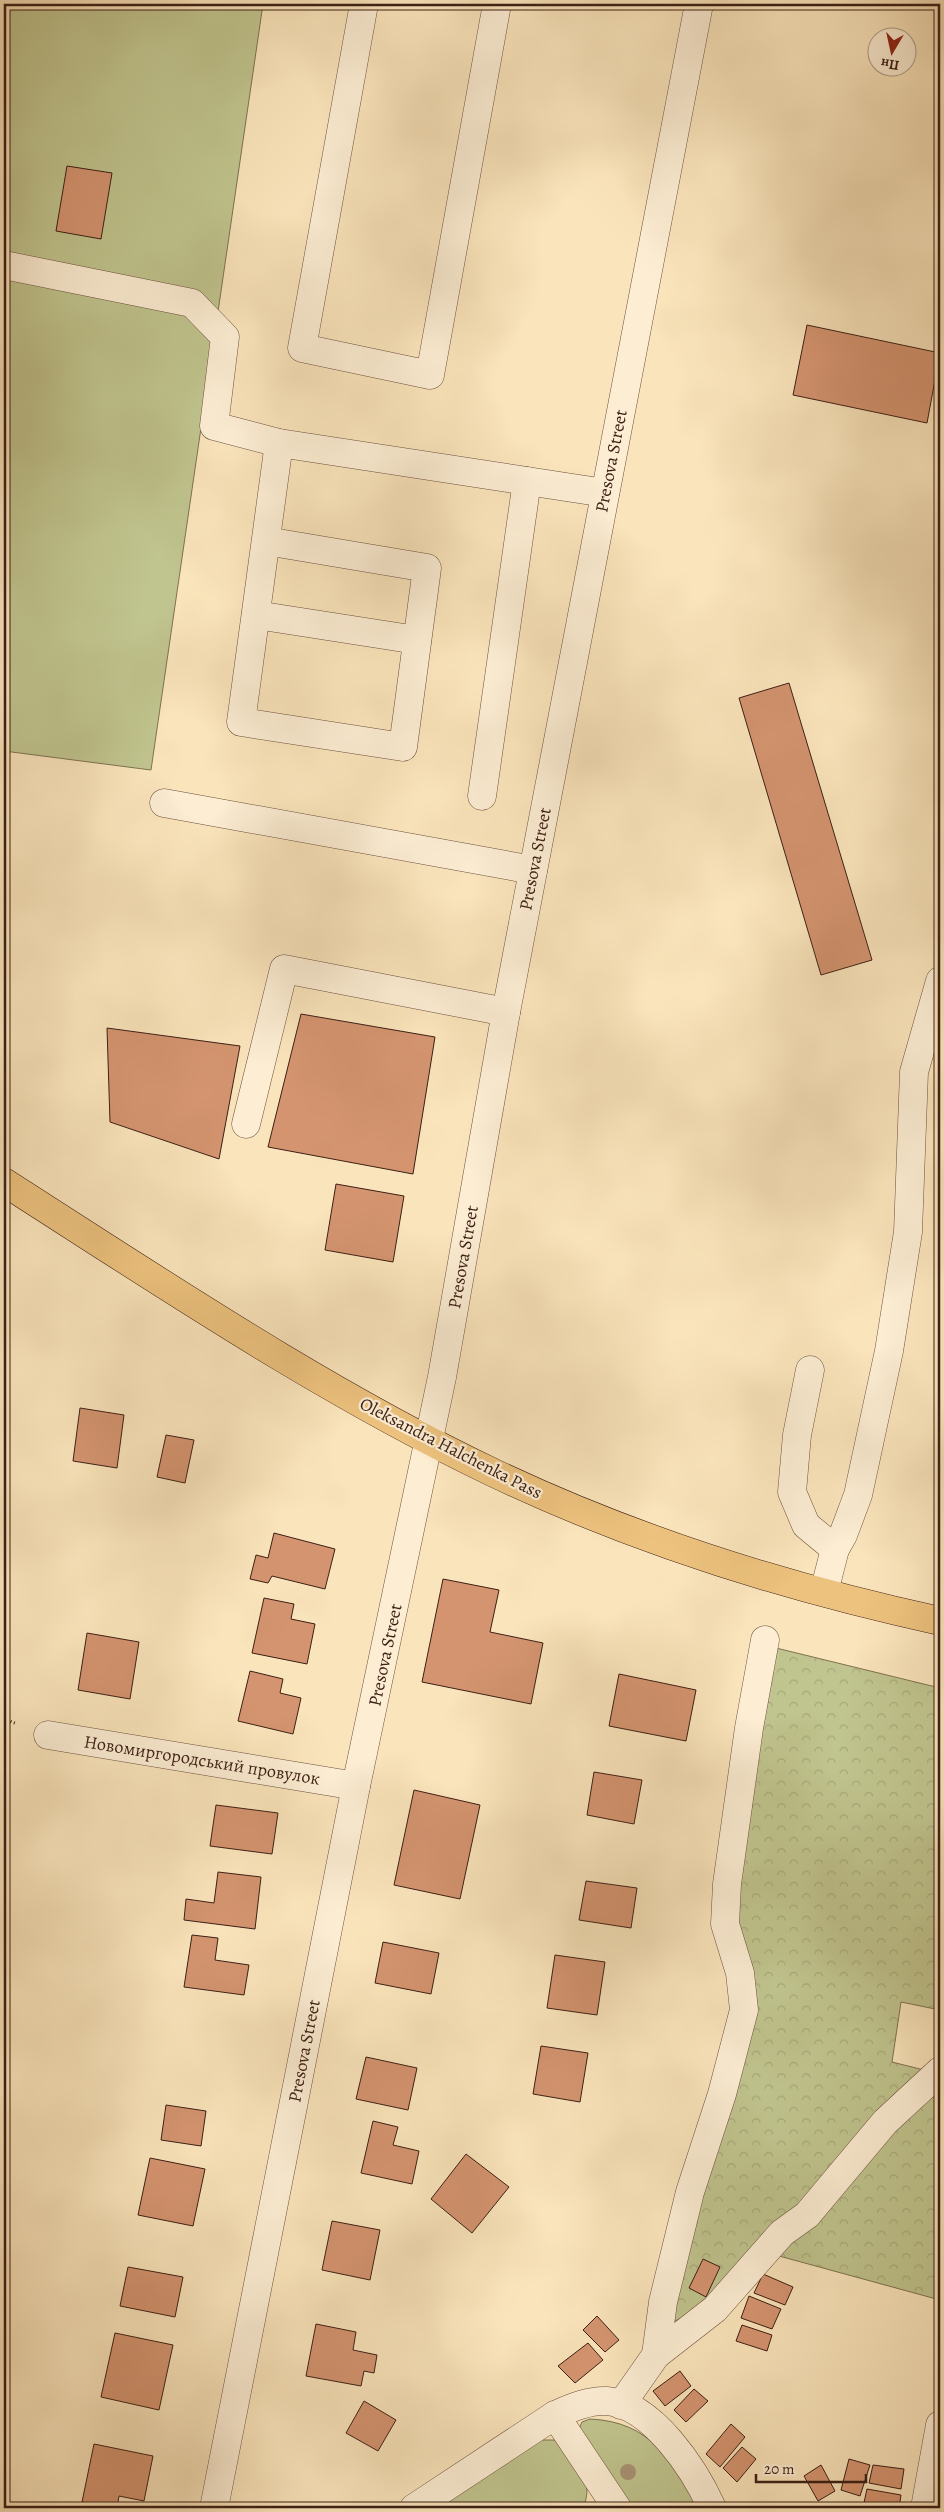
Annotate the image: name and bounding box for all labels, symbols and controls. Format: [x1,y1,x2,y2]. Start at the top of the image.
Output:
north arrow [866,28,916,78]
text: Пн [880,54,901,75]
street label: Presova Street [589,407,633,515]
street label: Presova Street [513,805,557,913]
street label: Presova Street [442,1203,484,1310]
street label: Oleksandra Halchenka Pass [356,1392,546,1504]
street label: Presova Street [362,1601,408,1709]
street label: Новомиргородський провулок [82,1729,322,1791]
street label: Presova Street [282,1997,326,2105]
scale bar [756,2452,866,2484]
text: 20 m [764,2459,795,2479]

